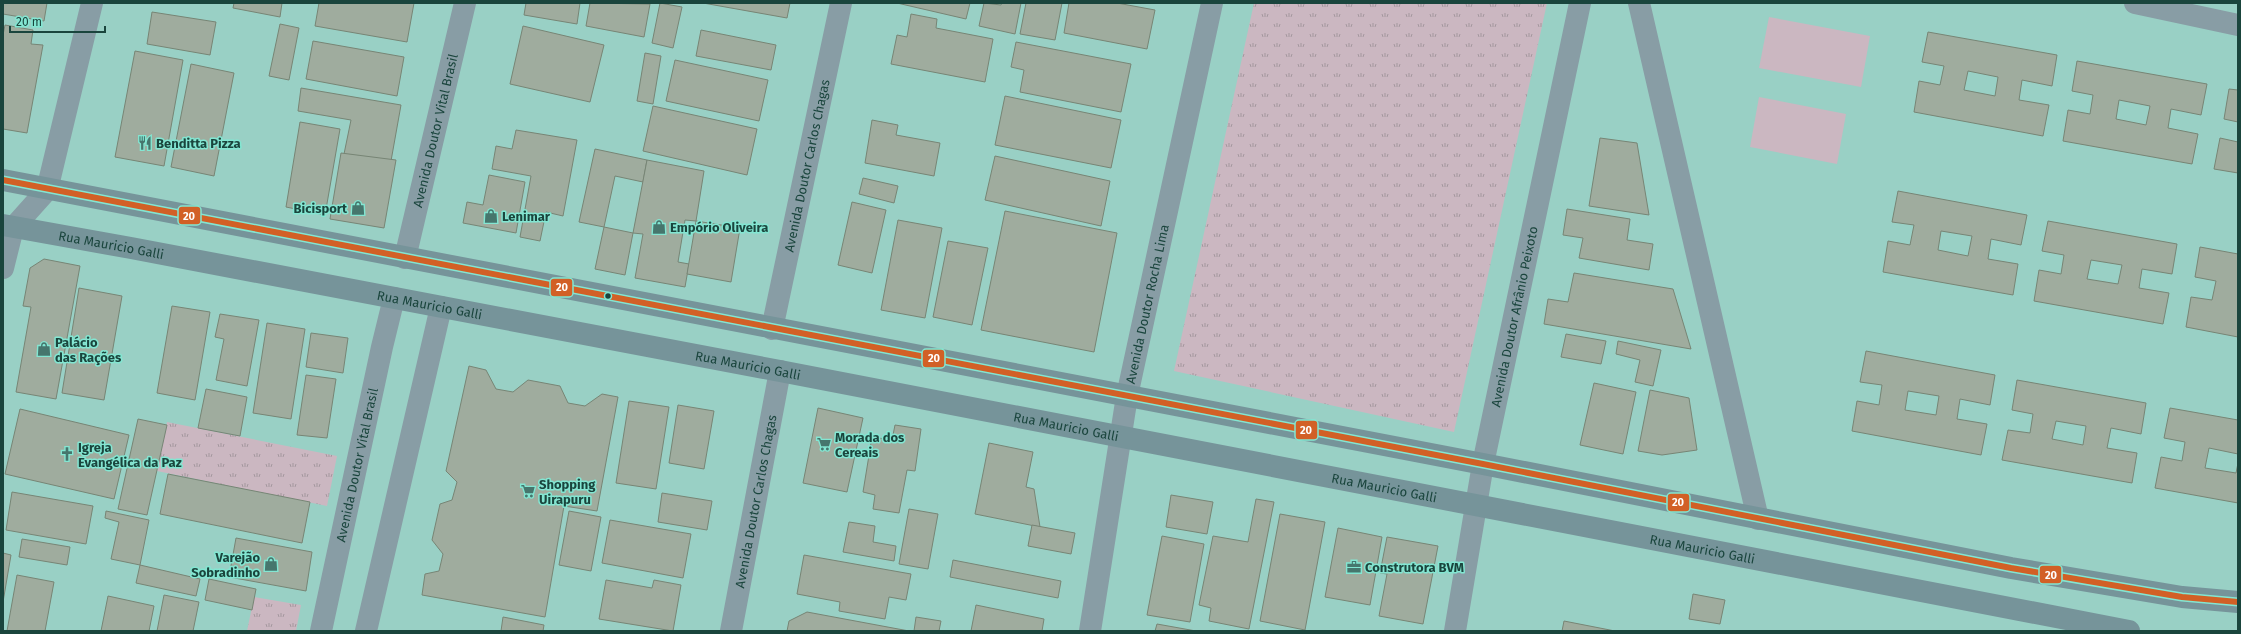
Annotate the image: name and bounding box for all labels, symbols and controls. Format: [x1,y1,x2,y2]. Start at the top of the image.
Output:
scale bar [10,8,105,34]
text: 20 m [16,15,42,29]
street label: Avenida Doutor Vital Brasil [410,52,460,209]
street label: Avenida Doutor Carlos Chagas [781,78,832,253]
restaurant icon: Benditta Pizza [137,135,153,151]
place label: Benditta Pizza [156,136,241,151]
shop icon: Bicisport [350,200,366,216]
place label: Bicisport [294,201,348,216]
line badge: 20 [178,206,201,225]
shop icon: Lenimar [483,208,499,224]
place label: Lenimar [502,209,551,224]
text: 20 [183,210,196,223]
shop icon: Empório Oliveira [651,219,667,235]
place label: Empório Oliveira [670,220,768,235]
street label: Avenida Doutor Rocha Lima [1122,223,1171,385]
street label: Avenida Doutor Afrânio Peixoto [1488,225,1540,408]
street label: Rua Mauricio Galli [57,228,165,262]
line badge: 20 [550,278,573,297]
text: 20 [556,281,569,294]
street label: Rua Mauricio Galli [376,287,484,322]
unlabelled marker [603,291,613,301]
place label: Palácio das Rações [55,335,122,366]
shop icon: Palácio das Rações [36,341,52,357]
street label: Rua Mauricio Galli [694,348,802,382]
line badge: 20 [922,349,945,368]
text: 20 [928,352,941,365]
street label: Avenida Doutor Vital Brasil [333,386,381,543]
street label: Rua Mauricio Galli [1012,409,1120,444]
street label: Avenida Doutor Carlos Chagas [732,413,779,589]
line badge: 20 [1295,420,1318,440]
text: 20 [1300,424,1313,437]
place label: Morada dos Cereais [835,430,905,460]
supermarket icon: Morada dos Cereais [816,436,832,452]
place label: Igreja Evangélica da Paz [78,440,182,470]
church icon: Igreja Evangélica da Paz [59,446,75,462]
street label: Rua Mauricio Galli [1330,470,1438,505]
place label: Shopping Uirapuru [539,477,596,507]
supermarket icon: Shopping Uirapuru [520,483,536,499]
line badge: 20 [1667,493,1690,512]
text: 20 [1672,496,1685,509]
street label: Rua Mauricio Galli [1649,531,1756,566]
place label: Varejão Sobradinho [191,550,260,580]
shop icon: Varejão Sobradinho [263,556,279,572]
office icon: Construtora BVM [1346,559,1362,575]
place label: Construtora BVM [1365,560,1464,575]
line badge: 20 [2039,565,2062,584]
text: 20 [2045,569,2058,582]

